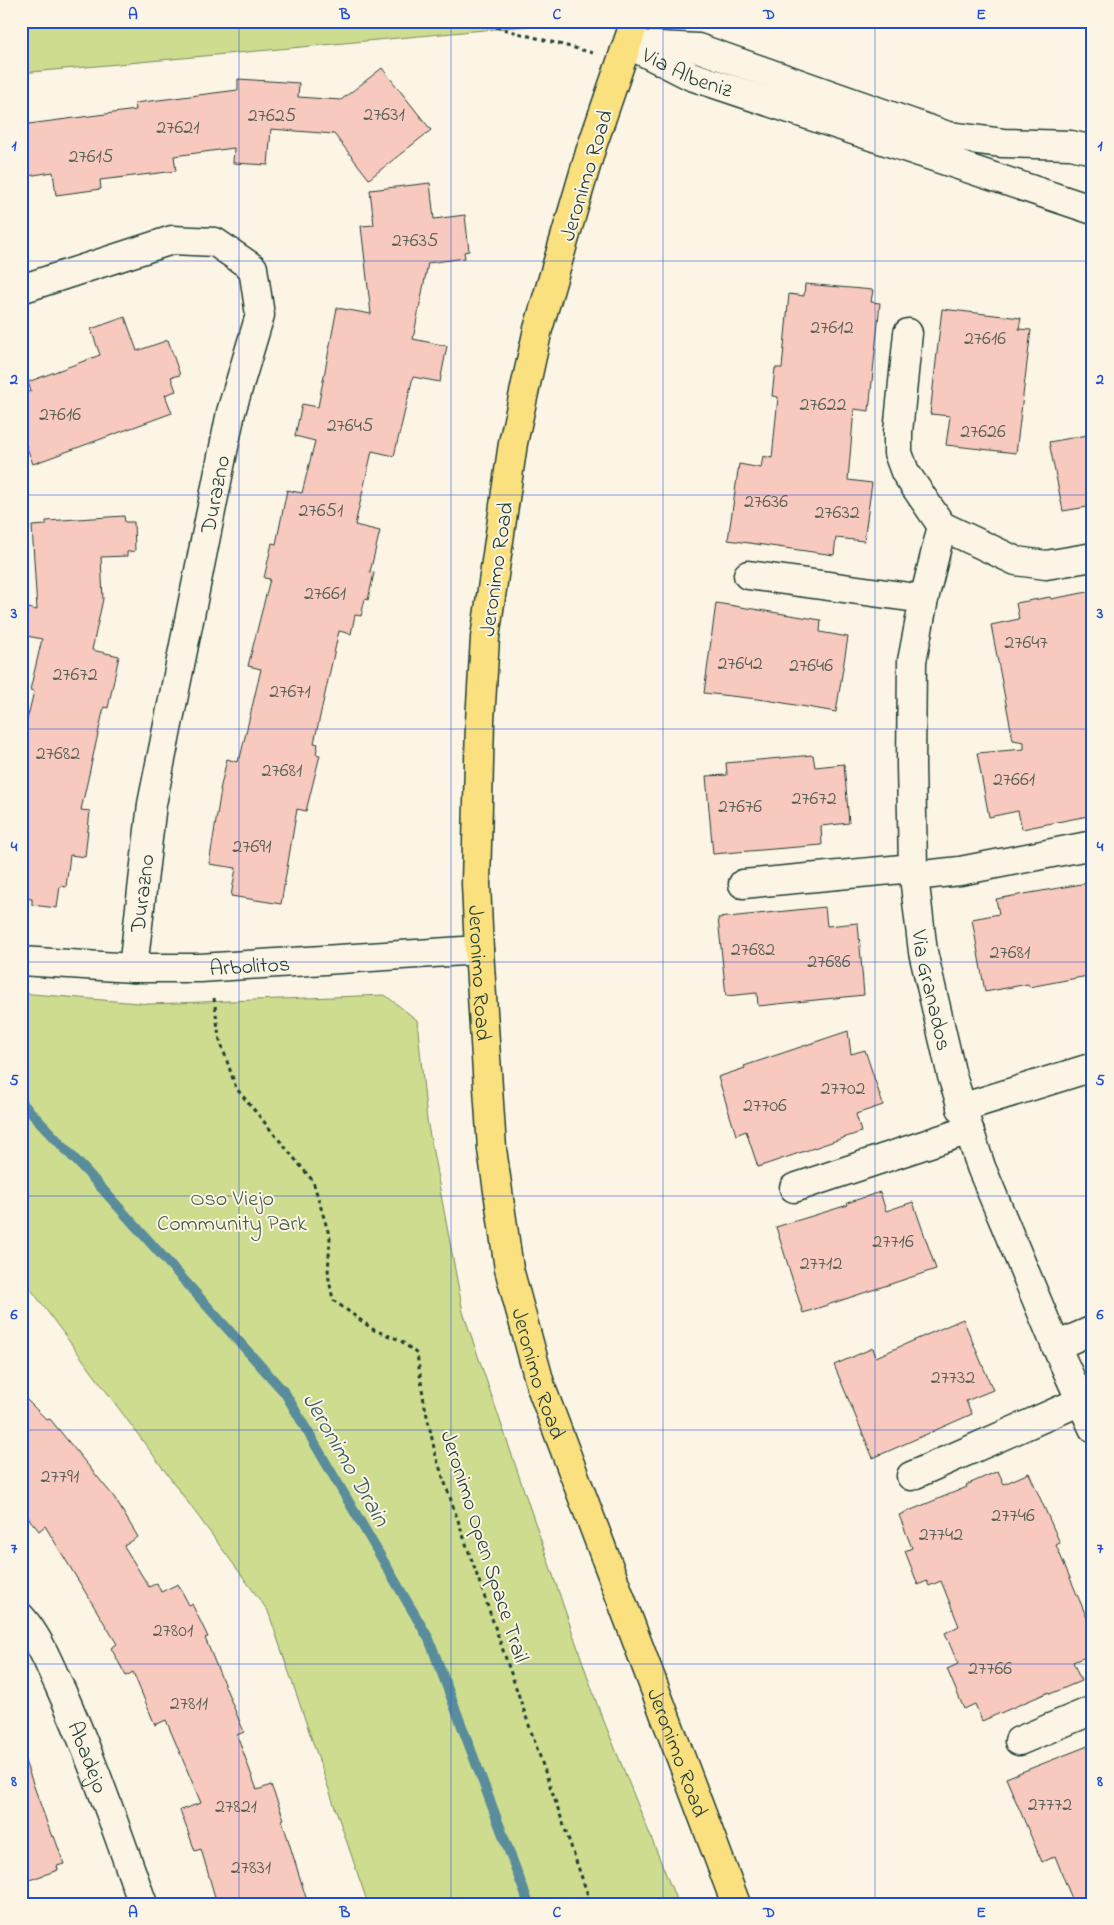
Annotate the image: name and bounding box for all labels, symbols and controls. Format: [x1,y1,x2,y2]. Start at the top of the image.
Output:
text: A [128,3,138,27]
text: B [339,3,351,27]
text: C [553,3,562,27]
text: D [762,3,775,27]
text: E [976,3,986,27]
street label: Via Albeniz [635,40,737,108]
house number: 27631 [363,101,405,130]
house number: 27625 [248,102,296,131]
street label: Jeronimo Road [553,106,623,245]
house number: 27621 [156,114,200,143]
text: 1 [11,134,17,158]
text: 1 [1097,134,1103,158]
house number: 27615 [69,143,113,172]
house number: 27635 [392,227,438,256]
house number: 27612 [810,314,854,343]
house number: 27616 [964,325,1006,354]
text: 2 [9,368,18,392]
text: 2 [1095,368,1104,392]
house number: 27622 [800,391,846,420]
house number: 27616 [39,401,81,430]
house number: 27645 [327,412,373,441]
house number: 27626 [960,418,1006,447]
street label: Durazno [194,453,240,537]
house number: 27636 [744,488,788,517]
house number: 27651 [299,497,343,526]
house number: 27632 [814,499,860,528]
street label: Jeronimo Road [473,500,523,639]
house number: 27661 [304,580,346,609]
text: 3 [10,602,18,626]
text: 3 [1096,602,1104,626]
house number: 27647 [1004,629,1048,658]
house number: 27642 [717,650,763,679]
house number: 27646 [789,652,833,681]
house number: 27672 [52,661,98,690]
house number: 27671 [269,678,311,707]
house number: 27682 [36,740,80,769]
house number: 27681 [262,757,302,786]
house number: 27661 [993,766,1035,795]
house number: 27672 [791,785,837,814]
house number: 27676 [718,793,762,822]
house number: 27691 [232,833,272,862]
text: 4 [10,835,18,859]
text: 4 [1096,835,1104,859]
street label: Durazno [123,852,165,935]
street label: Jeronimo Road [458,905,498,1042]
street label: Via Granados [901,927,959,1054]
house number: 27682 [731,936,775,965]
house number: 27681 [990,939,1030,968]
house number: 27686 [807,948,851,977]
street label: Arbolitos [209,949,291,986]
text: 5 [9,1069,19,1093]
text: 5 [1095,1069,1105,1093]
house number: 27702 [821,1075,866,1104]
house number: 27706 [743,1092,787,1121]
park label: Oso Viejo Community Park [157,1184,307,1242]
house number: 27716 [872,1228,914,1257]
house number: 27712 [800,1250,842,1279]
text: 6 [9,1303,18,1327]
text: 6 [1095,1303,1104,1327]
street label: Jeronimo Road [501,1305,572,1444]
house number: 27732 [931,1364,975,1393]
water label: Jeronimo Drain [292,1387,398,1535]
street label: Jeronimo Open Space Trail [430,1427,536,1667]
house number: 27791 [41,1463,79,1492]
house number: 27746 [991,1502,1035,1531]
house number: 27742 [919,1521,963,1550]
text: 7 [11,1537,18,1561]
text: 7 [1097,1537,1104,1561]
house number: 27801 [153,1617,193,1646]
house number: 27766 [968,1655,1012,1684]
street label: Jeronimo Road [637,1684,715,1822]
house number: 27811 [170,1690,208,1719]
street label: Abadejo [58,1717,115,1799]
text: 8 [10,1770,17,1794]
text: 8 [1096,1770,1103,1794]
house number: 27772 [1028,1791,1072,1820]
house number: 27821 [215,1793,257,1822]
house number: 27831 [231,1854,271,1883]
text: A [128,1901,138,1925]
text: B [339,1901,351,1925]
text: C [553,1901,562,1925]
text: D [762,1901,775,1925]
text: E [976,1901,986,1925]

